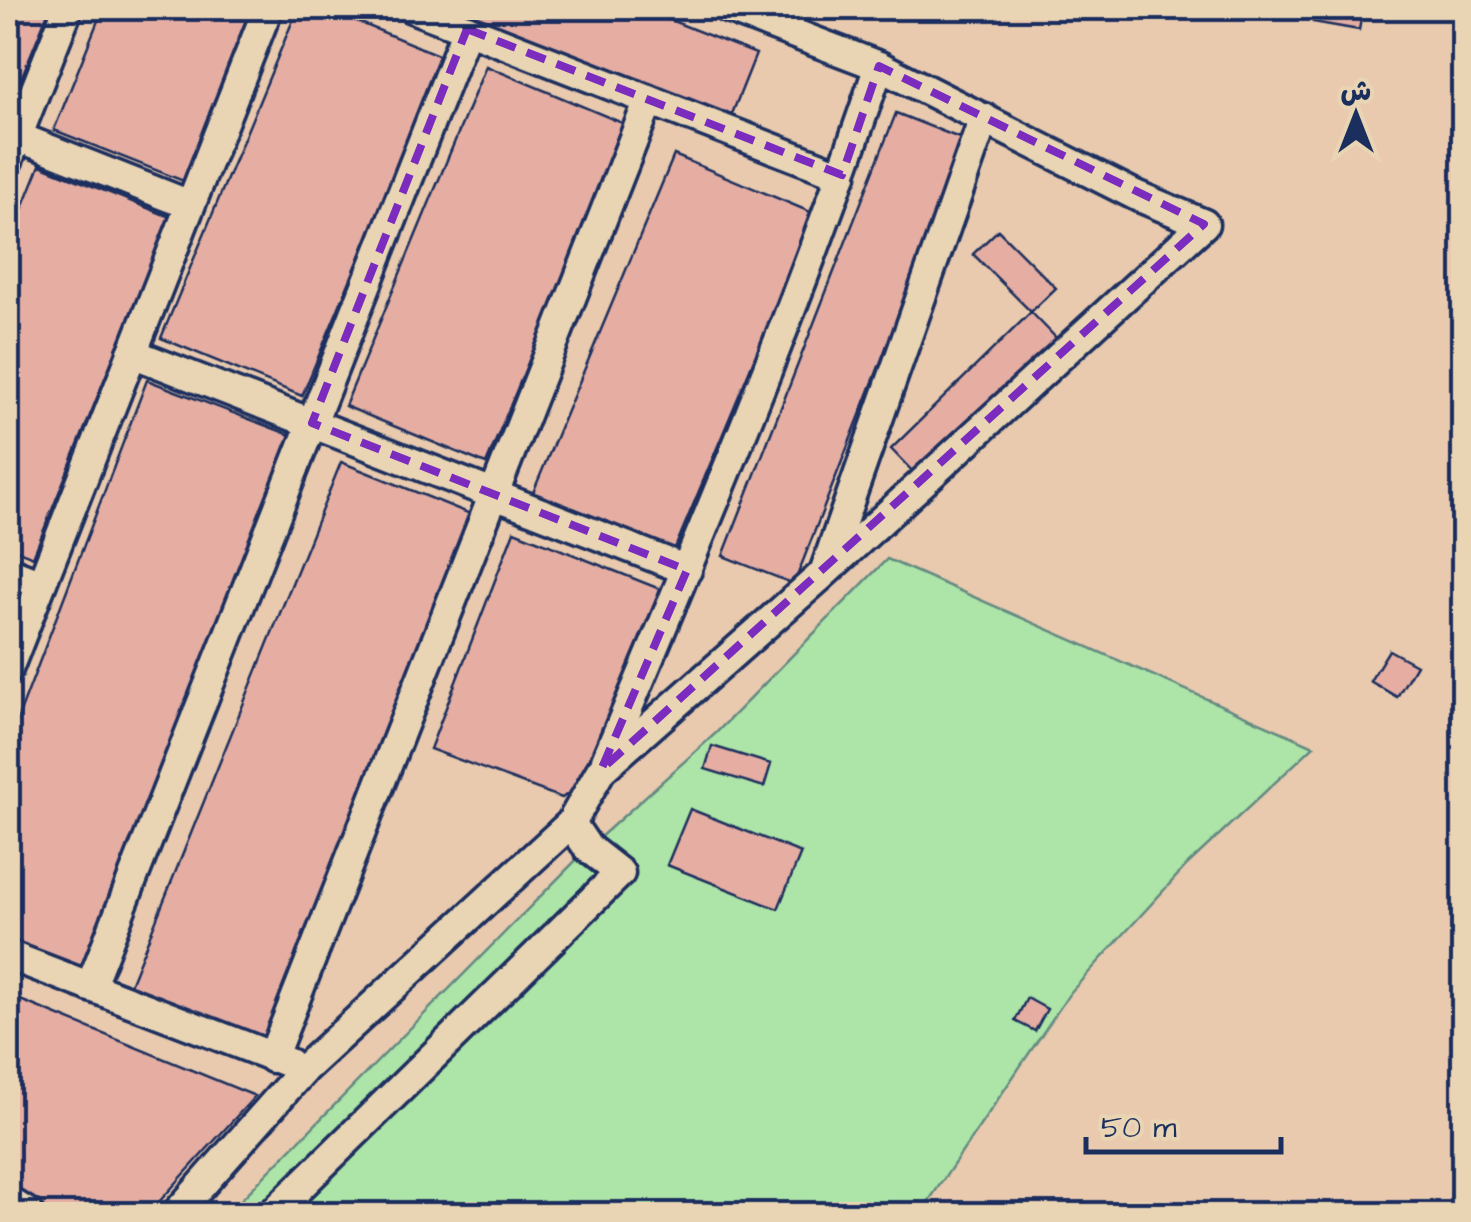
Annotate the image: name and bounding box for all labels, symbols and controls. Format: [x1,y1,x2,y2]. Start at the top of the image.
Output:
north arrow [1306,65,1406,165]
text: ش [1341,72,1371,111]
scale bar [1086,1092,1281,1154]
text: 50 m [1101,1107,1177,1149]

